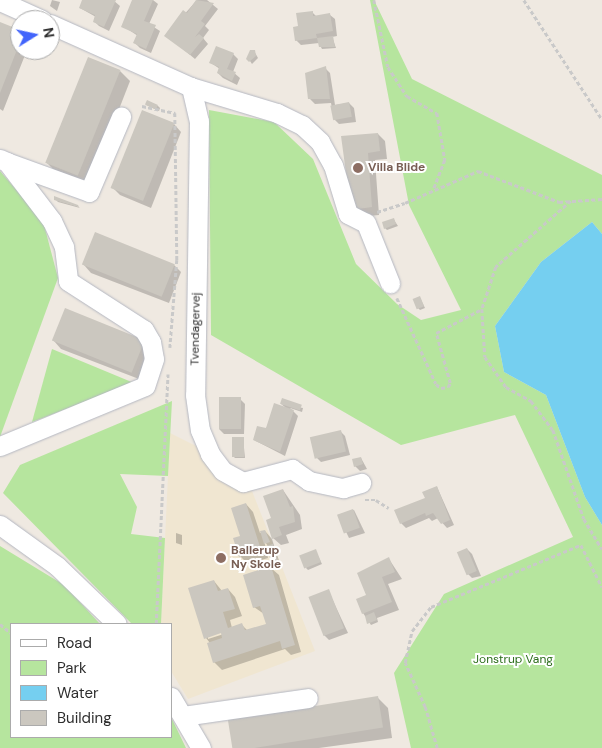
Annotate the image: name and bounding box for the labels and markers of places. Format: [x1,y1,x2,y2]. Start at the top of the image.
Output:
place label: Villa Blide [368,161,425,175]
marker: Villa Blide [352,162,364,174]
place label: Ballerup Ny Skole [231,544,281,572]
marker: Ballerup Ny Skole [215,552,227,564]

